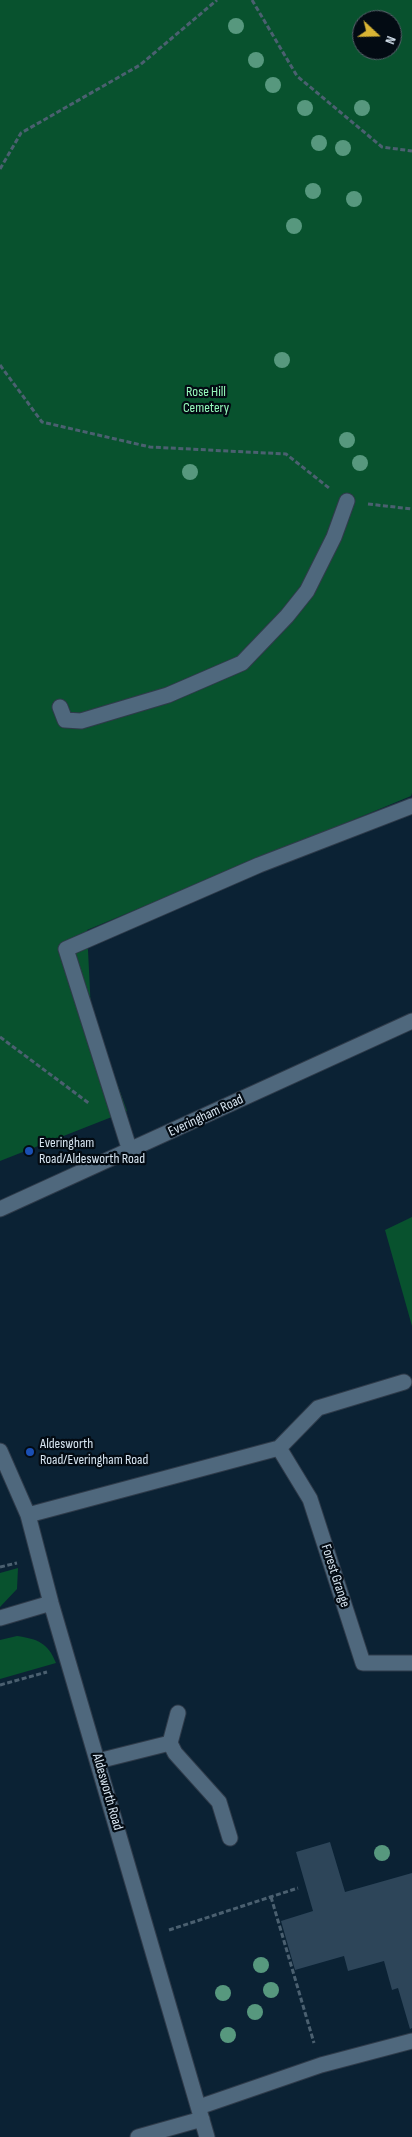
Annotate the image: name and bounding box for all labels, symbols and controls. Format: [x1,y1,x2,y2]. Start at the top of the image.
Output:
north arrow [352,10,402,60]
text: N [381,34,400,47]
park label: Rose Hill Cemetery [183,384,229,417]
street label: Everingham Road [166,1091,246,1141]
place label: Everingham Road/Aldesworth Road [39,1135,145,1168]
marker: Everingham Road/Aldesworth Road [23,1145,35,1157]
place label: Aldesworth Road/Everingham Road [40,1436,148,1468]
marker: Aldesworth Road/Everingham Road [24,1446,36,1458]
street label: Forest Grange [317,1542,353,1610]
street label: Aldesworth Road [88,1752,126,1832]

